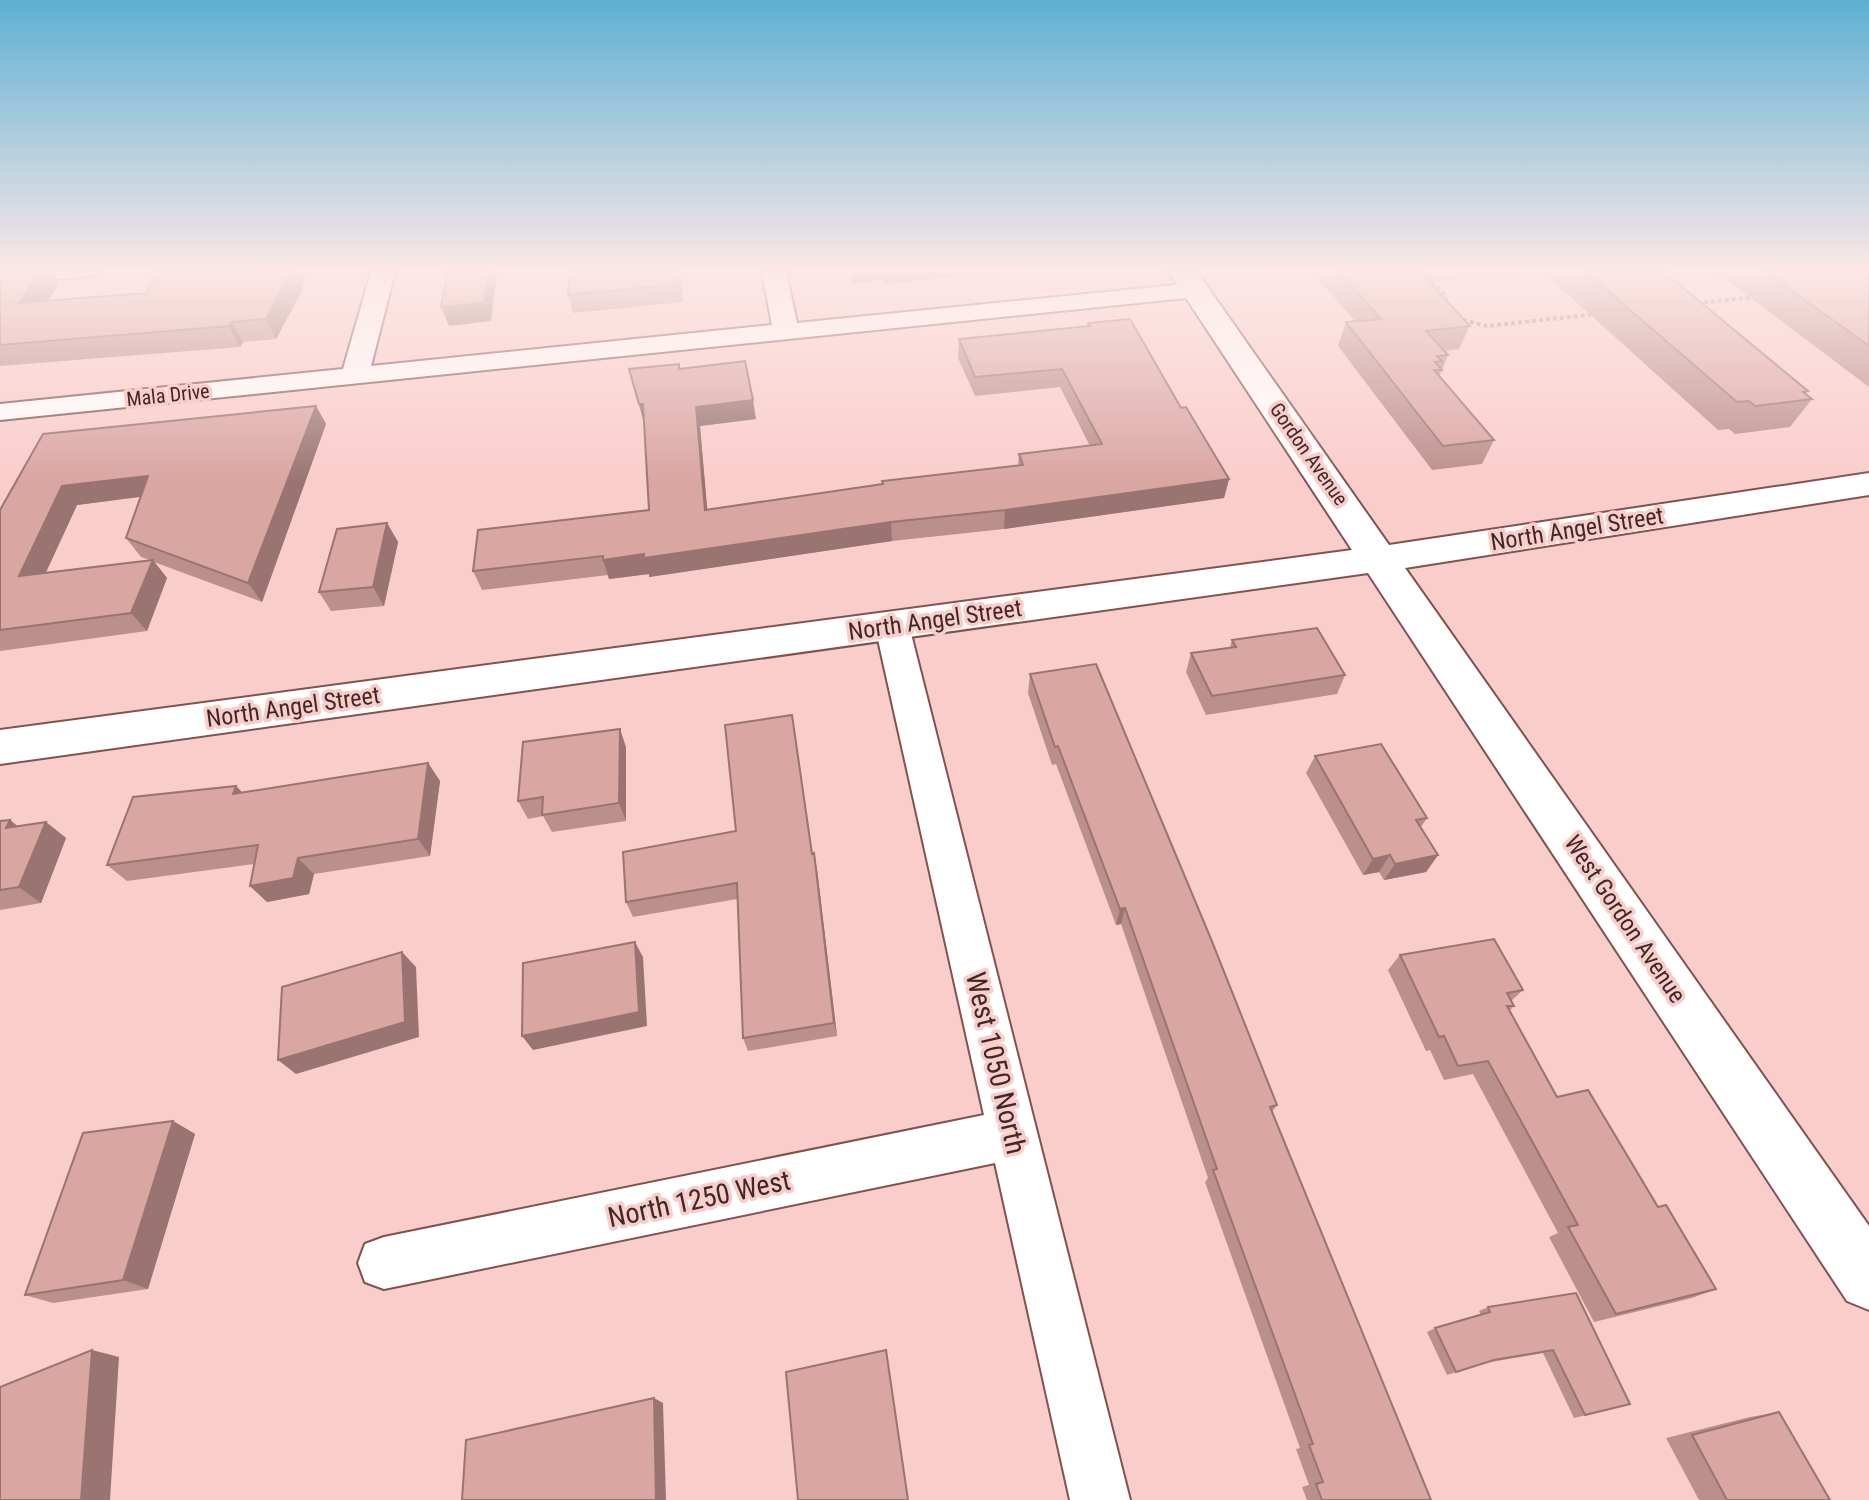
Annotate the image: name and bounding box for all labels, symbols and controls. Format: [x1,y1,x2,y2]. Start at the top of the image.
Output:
street label: Mala Drive [125,379,211,411]
street label: Gordon Avenue [1265,398,1353,510]
street label: North Angel Street [1488,501,1666,557]
street label: North Angel Street [846,594,1024,646]
street label: North Angel Street [204,681,382,733]
street label: West Gordon Avenue [1559,830,1691,1008]
street label: West 1050 North [959,969,1033,1157]
street label: North 1250 West [605,1164,793,1234]

